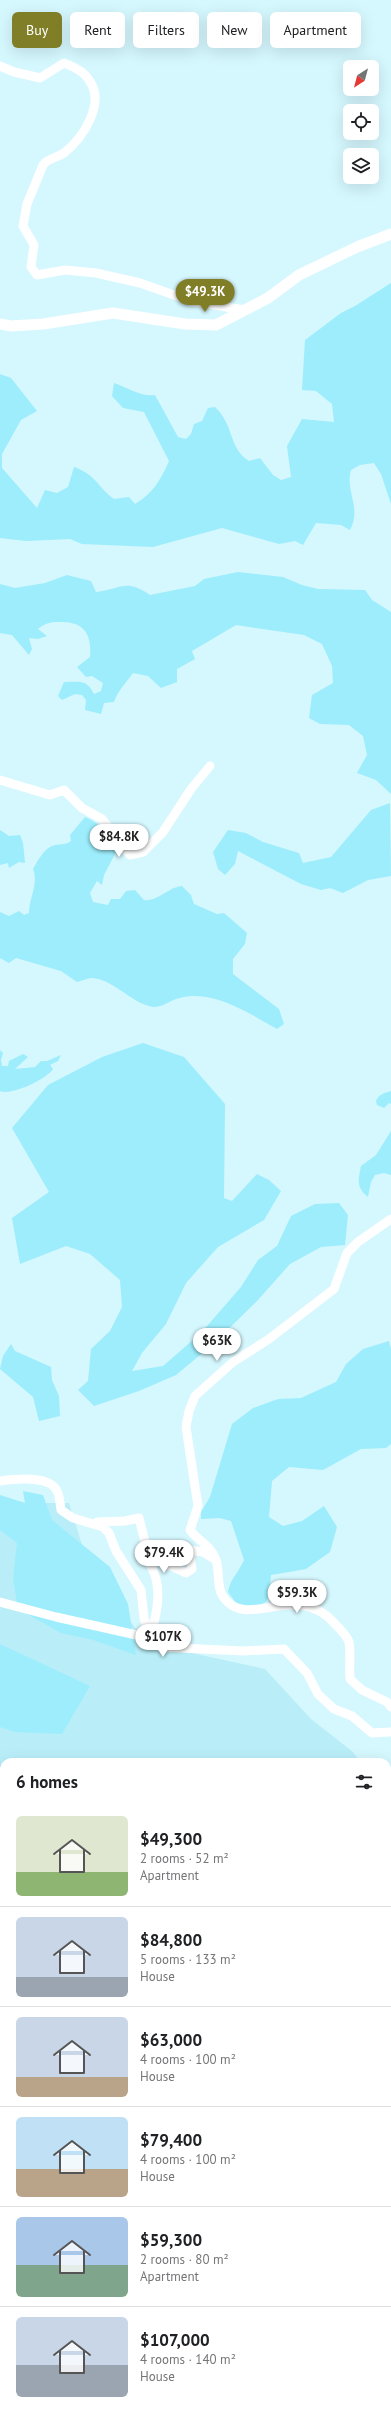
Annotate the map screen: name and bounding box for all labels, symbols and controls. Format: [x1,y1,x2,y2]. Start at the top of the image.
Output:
chip: Buy [12,12,62,48]
chip: Rent [70,12,125,48]
chip: Filters [133,12,199,48]
chip: New [207,12,262,48]
chip: Apartment [270,12,361,48]
north arrow [343,60,379,96]
map controls [343,60,379,184]
button: locate [343,104,379,140]
button: layers [343,148,379,184]
pin: $49.3K [172,279,238,313]
text: $49.3K [185,283,225,300]
pin: $84.8K [86,824,152,858]
text: $84.8K [99,828,139,845]
pin: $63K [193,1328,241,1362]
text: $63K [202,1332,232,1349]
pin: $79.4K [131,1540,197,1574]
text: $79.4K [144,1544,184,1561]
pin: $59.3K [264,1580,330,1614]
text: $59.3K [277,1584,317,1601]
pin: $107K [135,1624,191,1658]
text: $107K [144,1628,182,1645]
text: 6 homes [16,1771,78,1793]
icon: filters [353,1771,375,1793]
text: $49,300 [140,1828,202,1850]
icon: home [48,1832,96,1880]
text: 2 rooms · 52 m² [140,1850,229,1867]
text: Apartment [140,1867,199,1884]
text: $84,800 [140,1929,202,1951]
icon: home [48,1933,96,1981]
text: 5 rooms · 133 m² [140,1951,236,1968]
text: House [140,1968,175,1985]
text: $63,000 [140,2029,202,2051]
icon: home [48,2033,96,2081]
text: 4 rooms · 100 m² [140,2051,236,2068]
text: House [140,2068,175,2085]
text: $79,400 [140,2129,202,2151]
icon: home [48,2133,96,2181]
text: 4 rooms · 100 m² [140,2151,236,2168]
text: House [140,2168,175,2185]
text: $59,300 [140,2229,202,2251]
icon: home [48,2233,96,2281]
text: 2 rooms · 80 m² [140,2251,229,2268]
text: Apartment [140,2268,199,2285]
text: $107,000 [140,2329,210,2351]
icon: home [48,2333,96,2381]
text: 4 rooms · 140 m² [140,2351,236,2368]
text: House [140,2368,175,2385]

